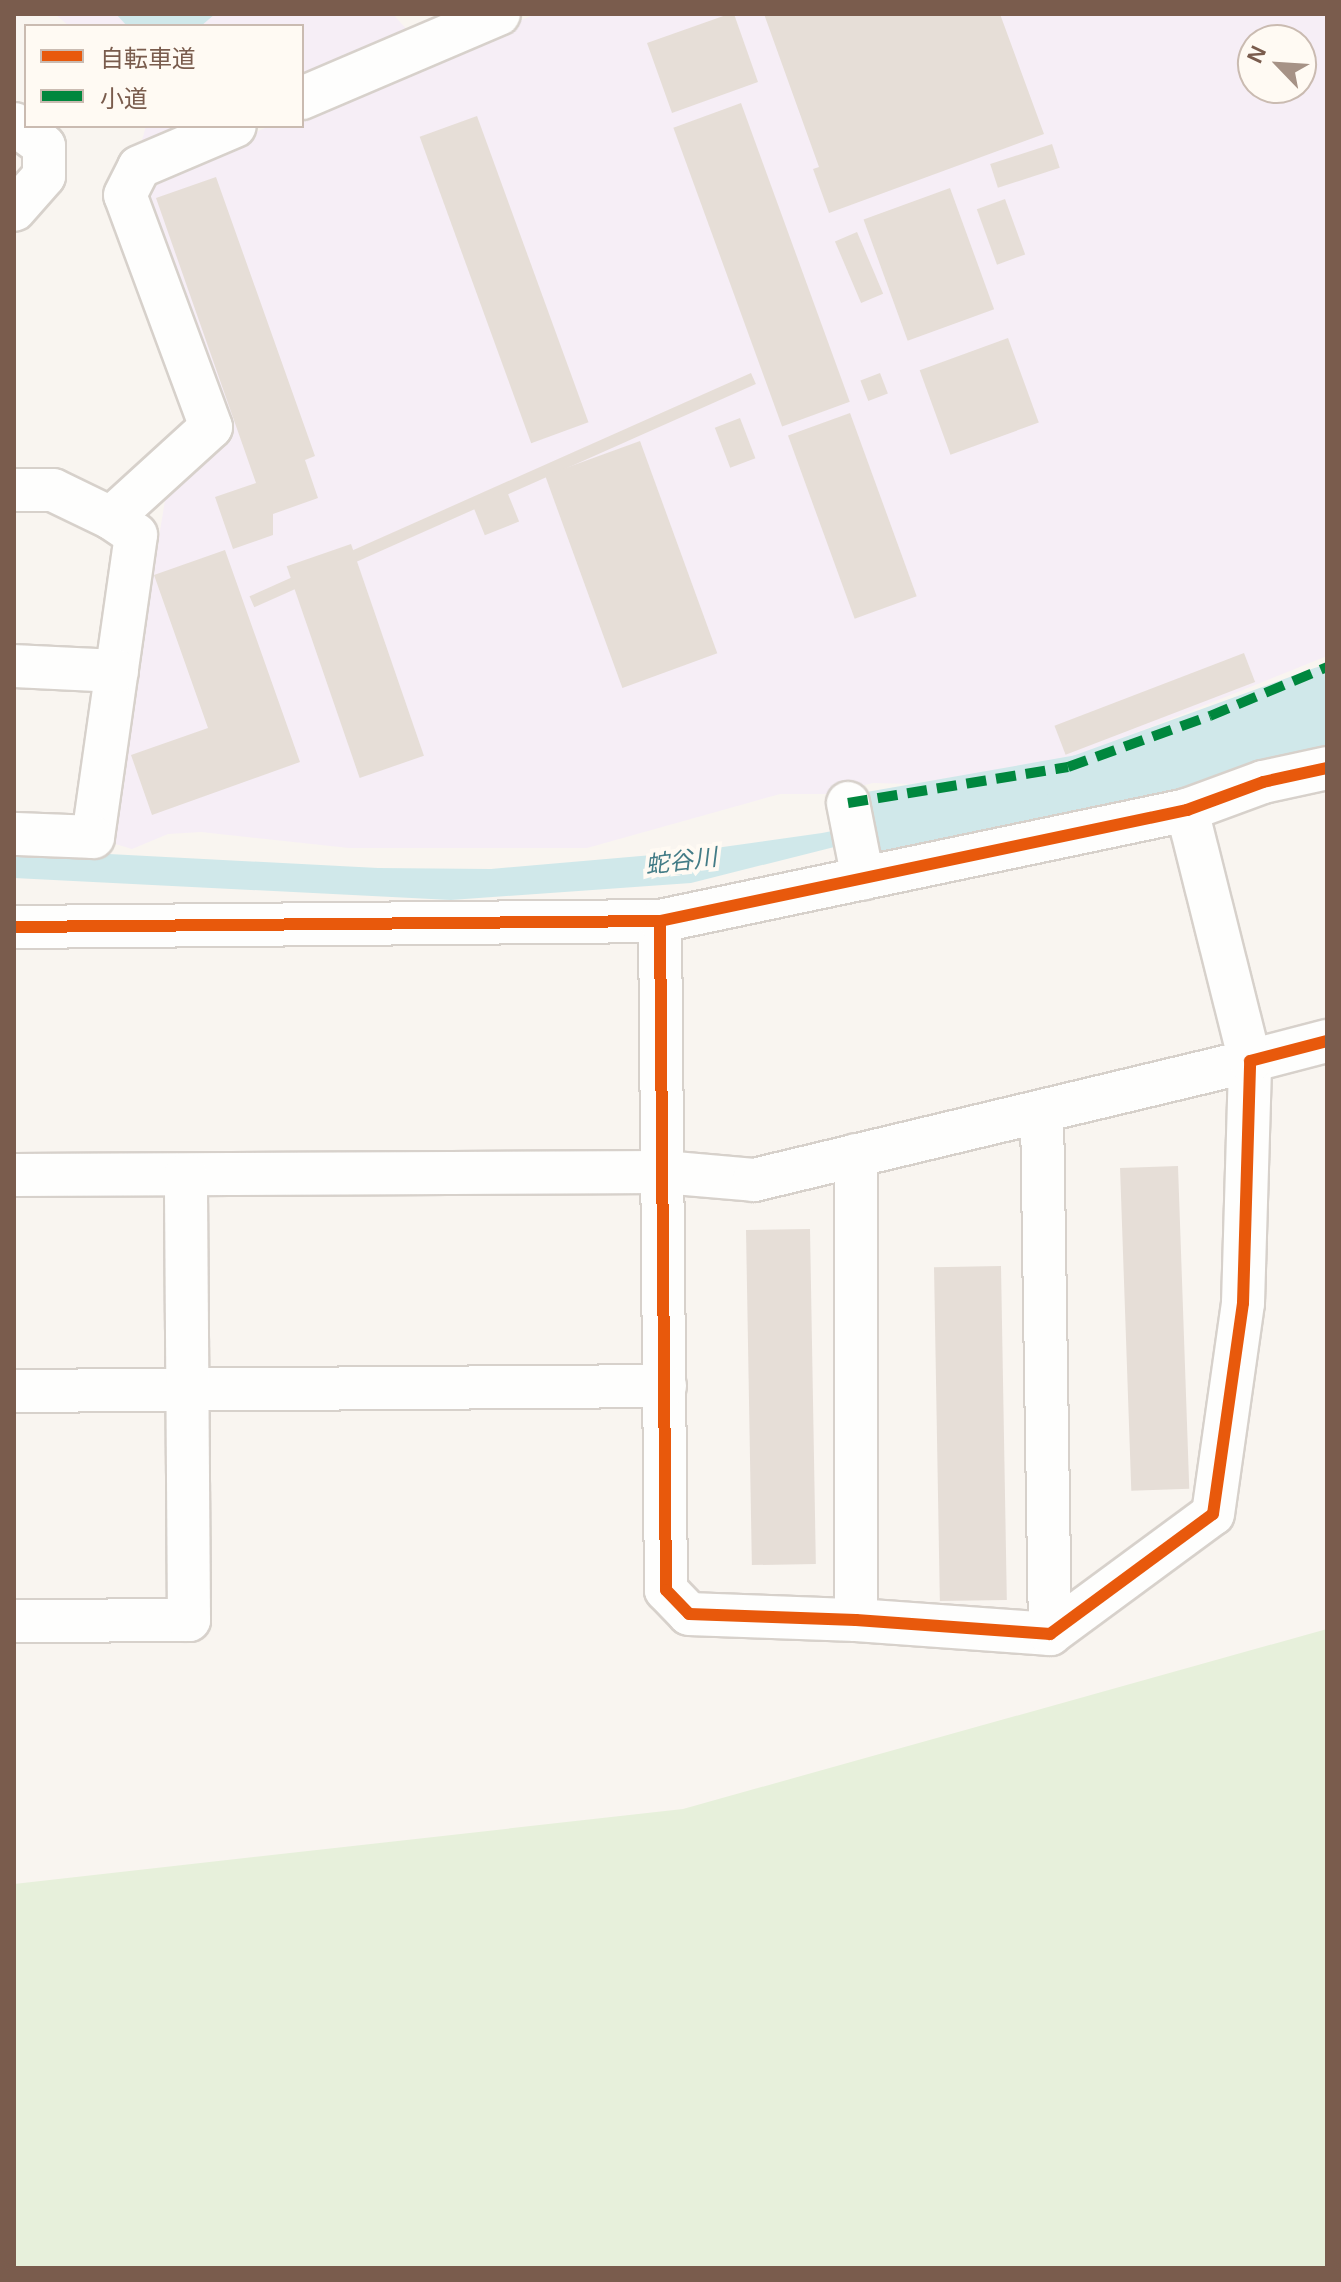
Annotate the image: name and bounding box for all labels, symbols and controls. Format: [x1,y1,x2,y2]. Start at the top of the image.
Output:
legend [24,24,304,128]
north arrow [1237,24,1317,104]
text: N [1242,42,1271,67]
text: 自転車道 [100,45,196,72]
text: 小道 [100,85,148,112]
water label: 蛇谷川 [644,842,718,880]

